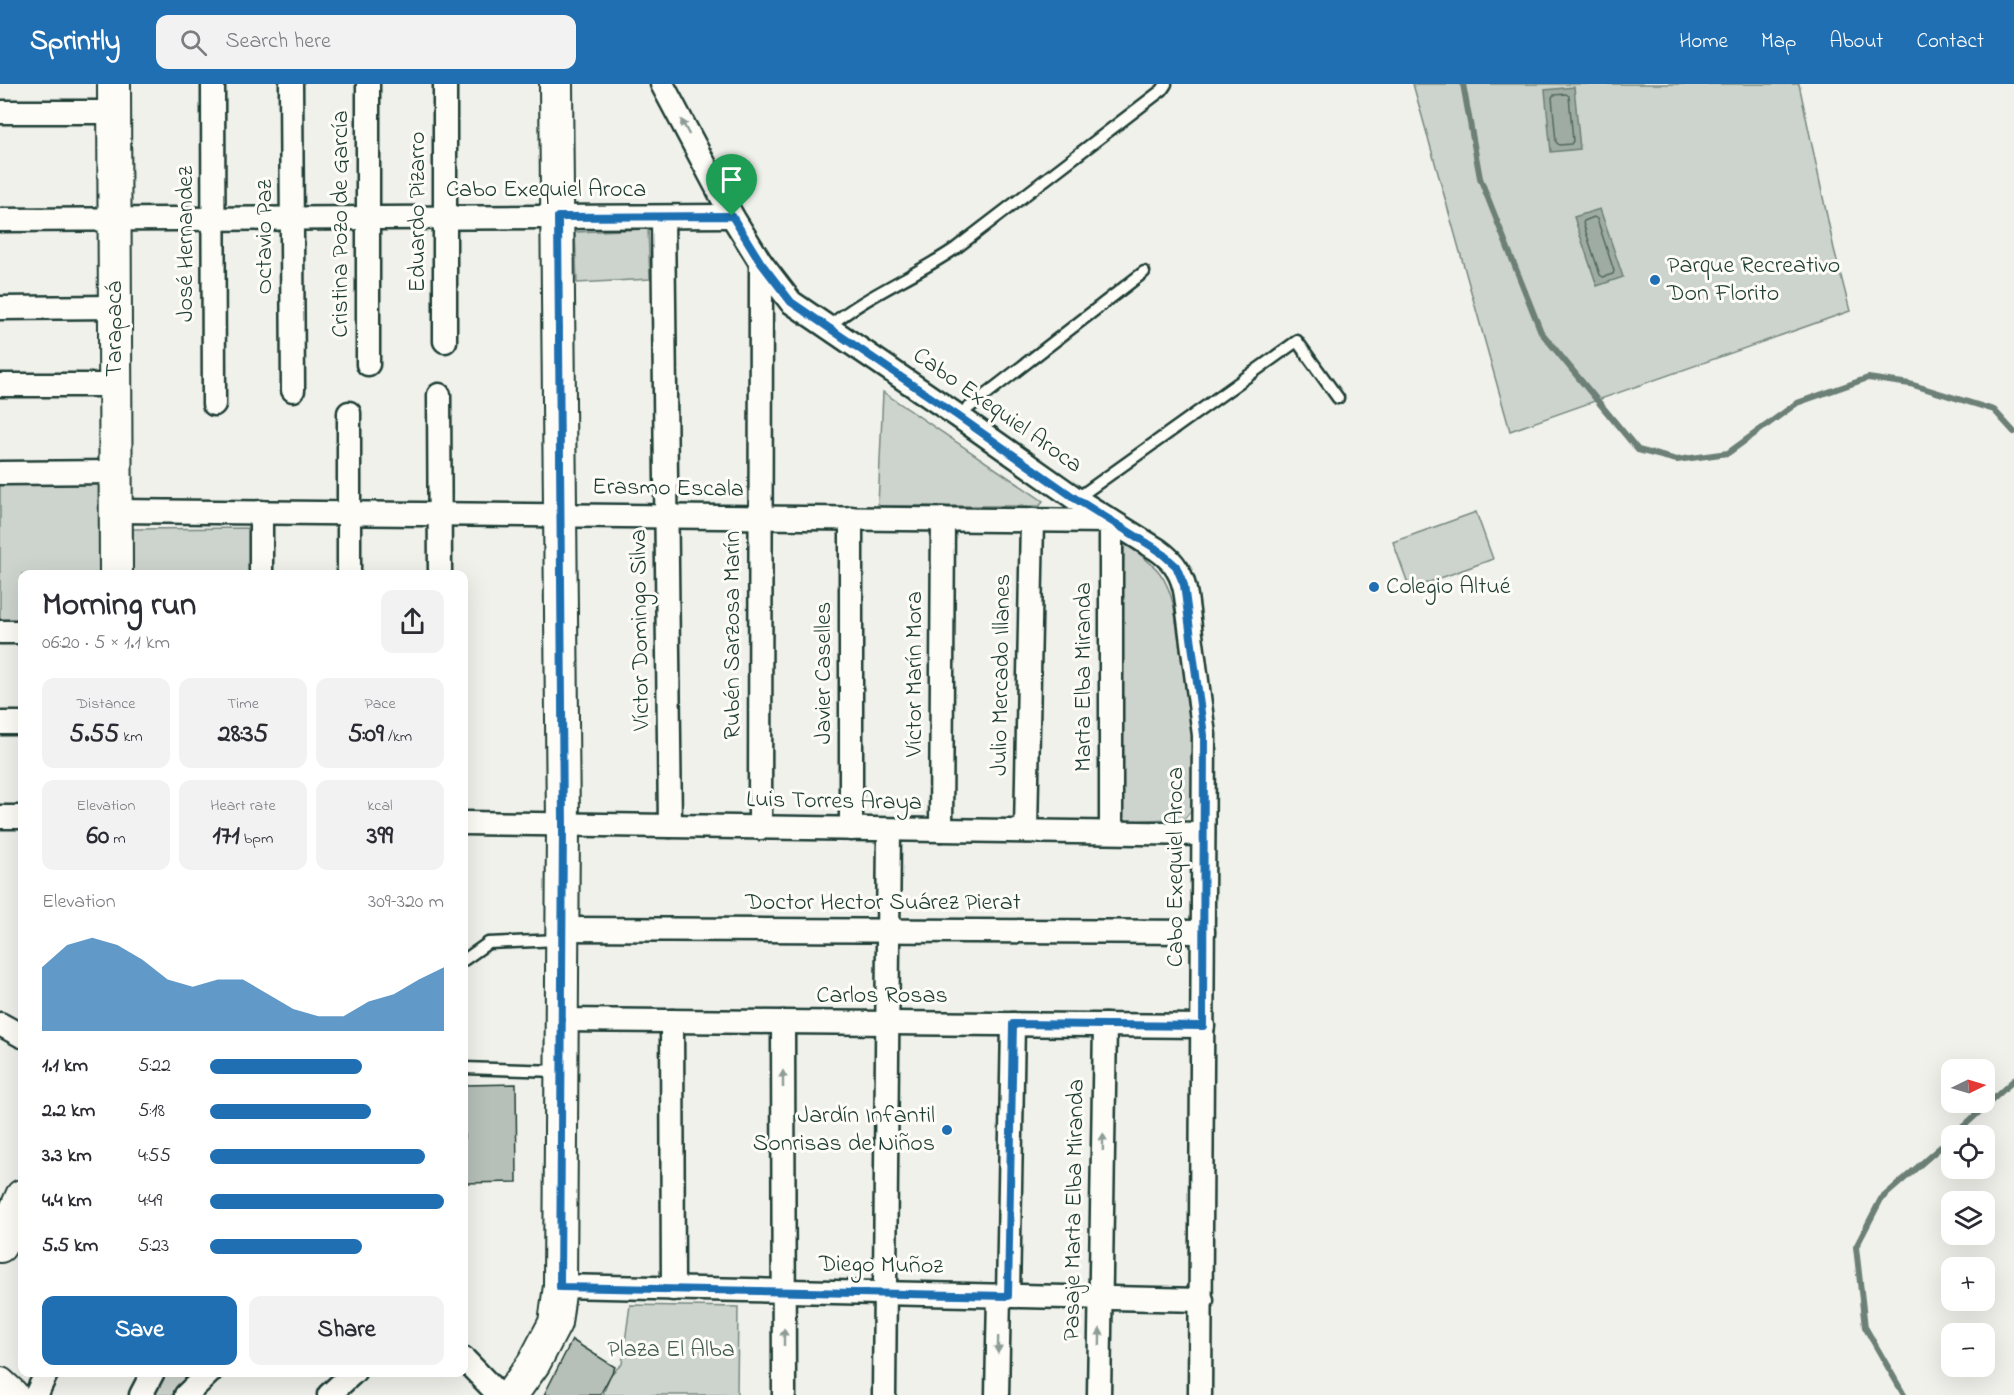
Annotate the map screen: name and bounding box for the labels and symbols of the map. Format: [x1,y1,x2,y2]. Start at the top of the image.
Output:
street label: Cristina Pozo de García [324,110,359,338]
one-way arrow [680,119,690,136]
street label: Eduardo Pizarro [401,131,436,293]
pin [706,154,757,216]
street label: José Hernandez [169,165,204,322]
street label: Cabo Exequiel Aroca [446,173,646,208]
street label: Octavio Paz [248,179,283,294]
place label: Parque Recreativo Don Florito [1666,249,1840,312]
marker: Parque Recreativo Don Florito [1648,273,1662,287]
street label: Tarapacá [98,281,133,377]
street label: Cabo Exequiel Aroca [905,339,1089,483]
street label: Erasmo Escala [592,470,744,508]
street label: Víctor Domingo Silva [622,529,660,732]
street label: Rubén Sarzosa Marín [716,531,751,739]
place label: Colegio Altué [1386,570,1511,605]
street label: Julio Mercado Illanes [983,574,1021,776]
marker: Colegio Altué [1367,580,1381,594]
street label: Marta Elba Miranda [1067,582,1102,772]
street label: Víctor Marín Mora [898,591,933,758]
street label: Javier Caselles [807,602,842,744]
street label: Cabo Exequiel Aroca [1159,767,1194,967]
street label: Luis Torres Araya [746,783,922,822]
street label: Doctor Hector Suárez Pierat [744,886,1021,921]
street label: Carlos Rosas [816,979,948,1014]
north arrow [1941,1059,1995,1113]
one-way arrow [778,1069,788,1088]
street label: Pasaje Marta Elba Miranda [1055,1079,1095,1341]
place label: Jardín Infantil Sonrisas de Niños [753,1099,935,1162]
marker: Jardín Infantil Sonrisas de Niños [940,1123,954,1137]
one-way arrow [1098,1132,1108,1151]
street label: Diego Muñoz [817,1247,945,1285]
one-way arrow [779,1327,789,1346]
one-way arrow [1095,1327,1105,1346]
park label: Plaza El Alba [607,1333,735,1368]
one-way arrow [993,1336,1003,1355]

